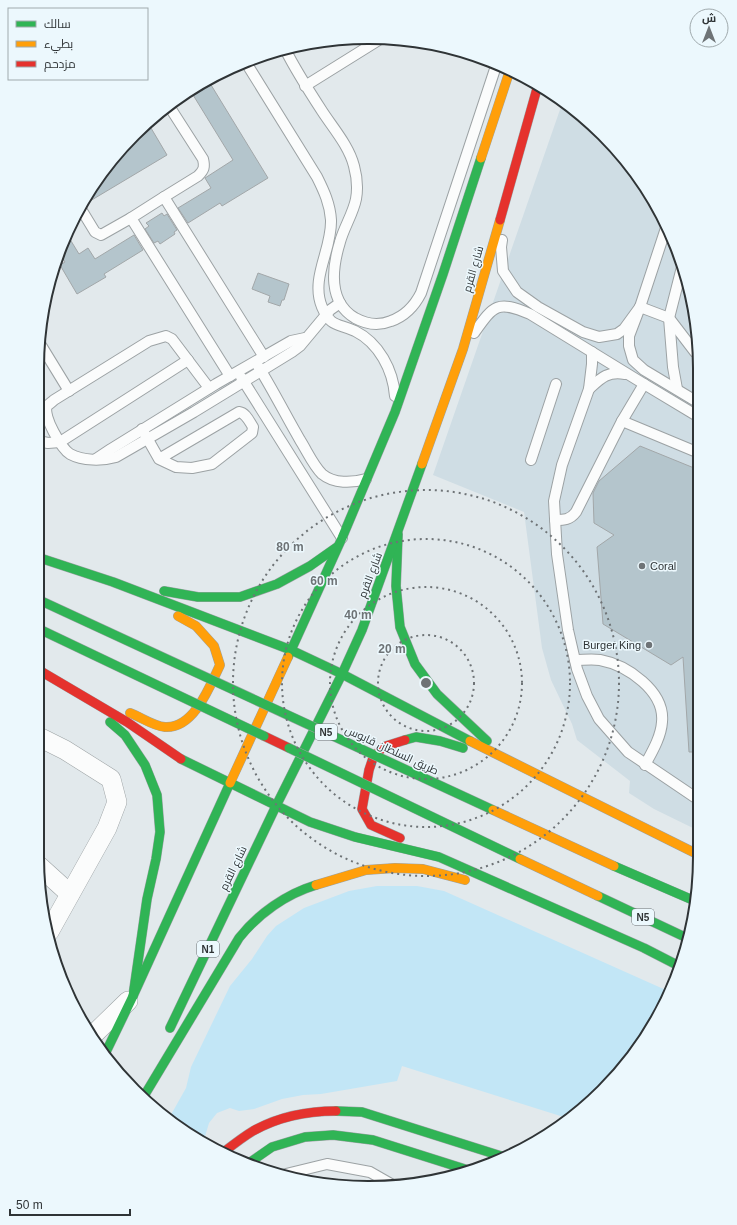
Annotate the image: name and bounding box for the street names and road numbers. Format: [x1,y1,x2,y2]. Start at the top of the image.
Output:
street label: شارع القرم [461,244,487,294]
street label: شارع القرم [356,551,386,600]
street label: طريق السلطان قابوس [343,723,440,778]
road number: N5 [315,724,337,740]
street label: شارع القرم [217,844,251,893]
road number: N5 [632,909,654,925]
road number: N1 [197,941,219,957]

